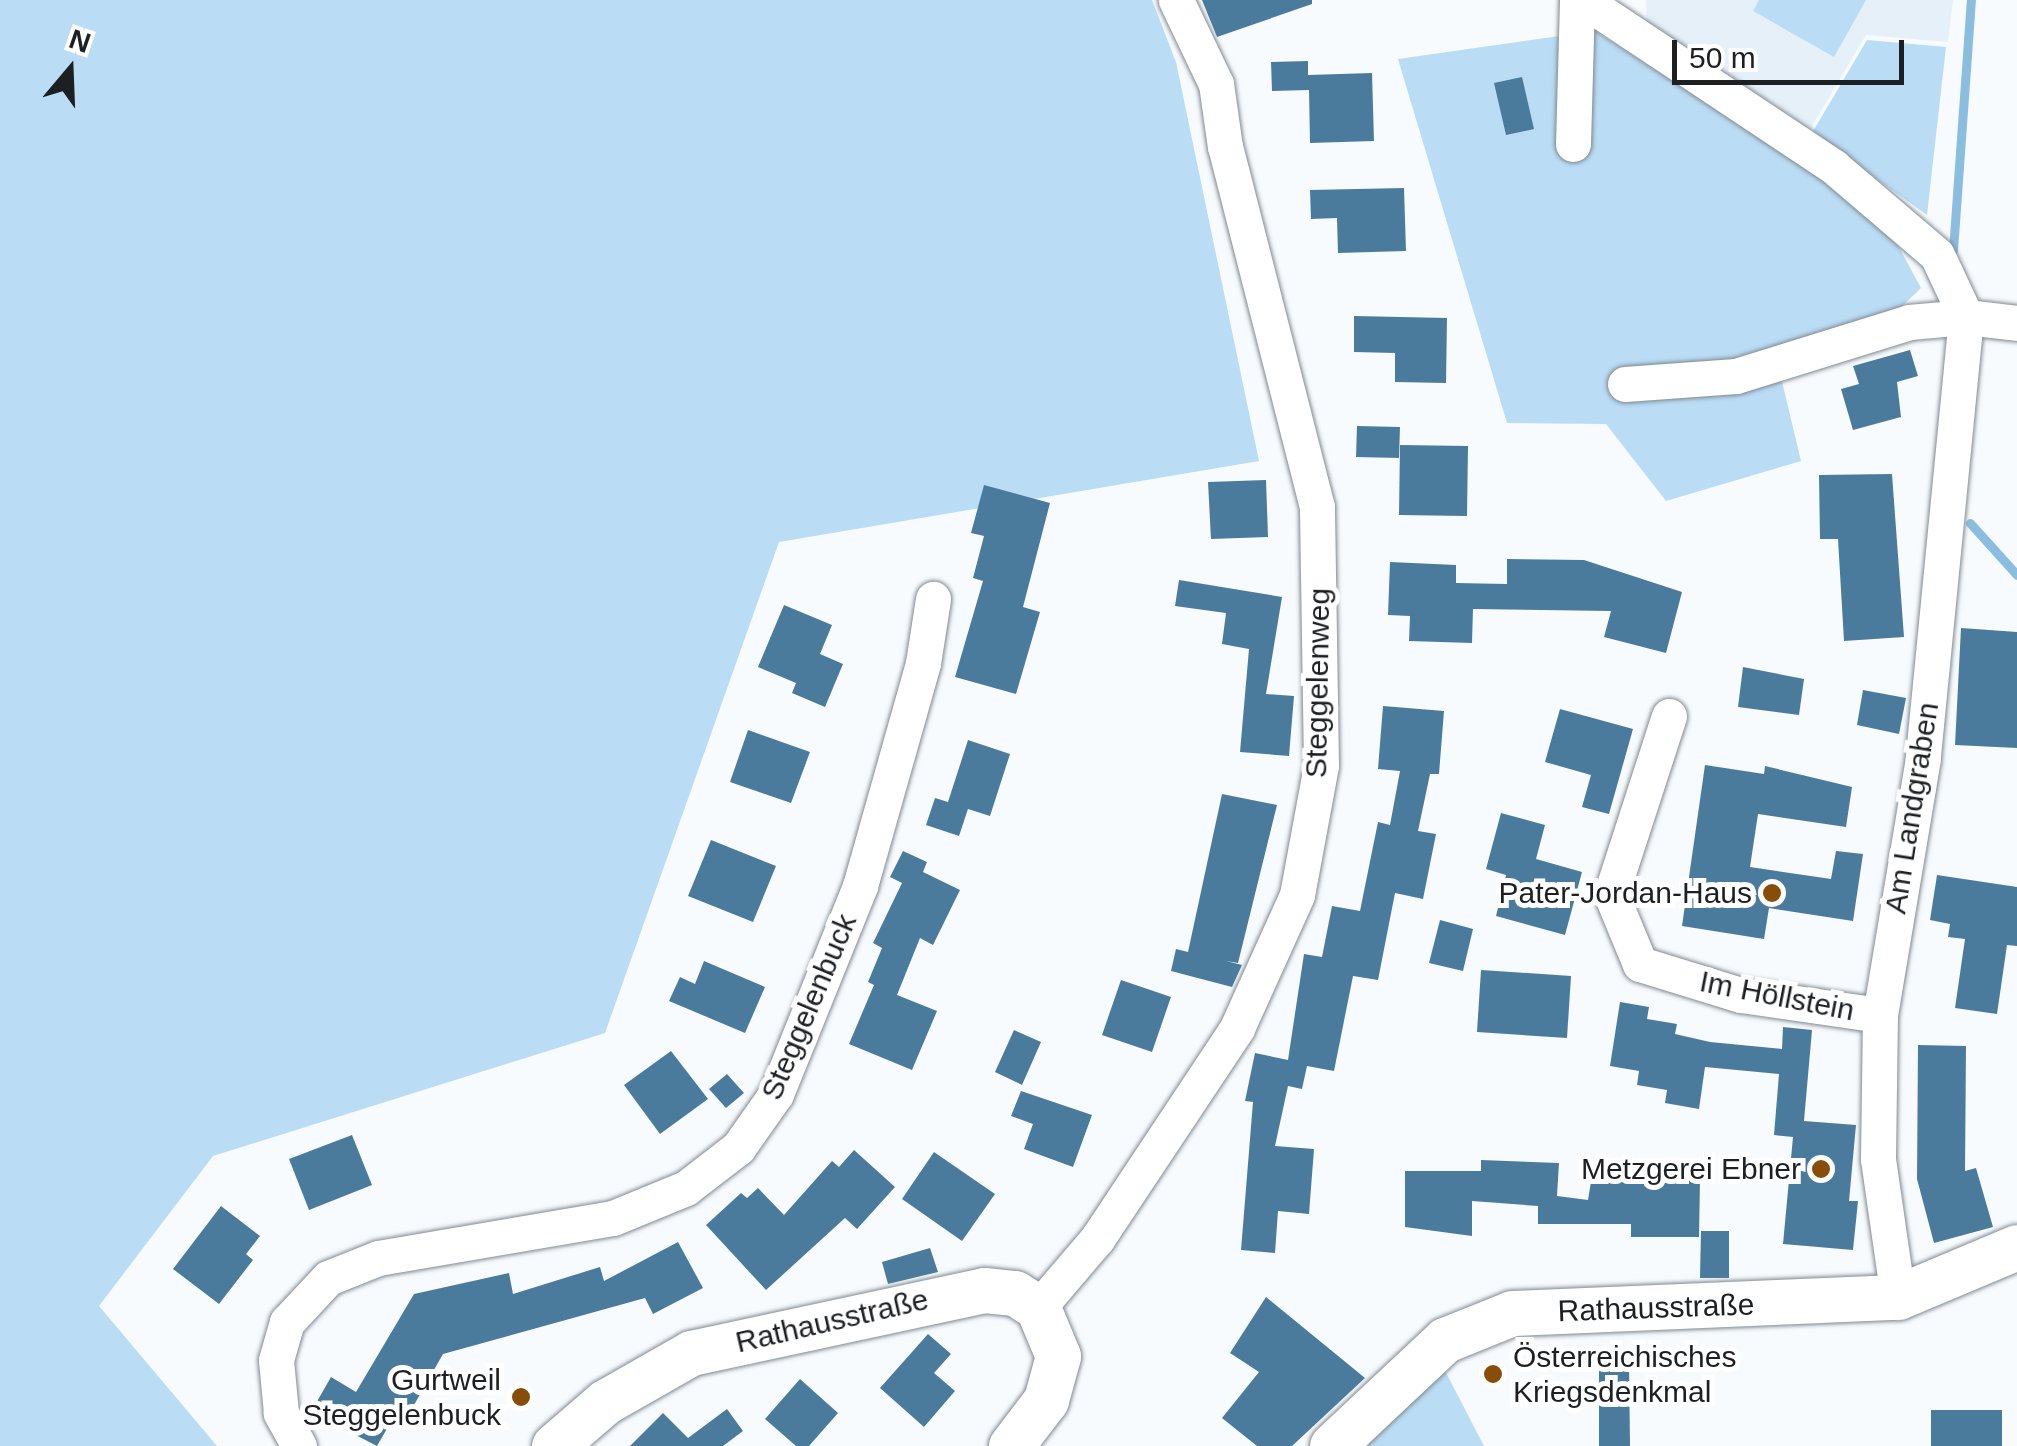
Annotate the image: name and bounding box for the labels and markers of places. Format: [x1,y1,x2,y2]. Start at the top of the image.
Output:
place label: Pater-Jordan-Haus [1499,875,1752,911]
marker: Pater-Jordan-Haus [1761,882,1783,904]
place label: Metzgerei Ebner [1581,1151,1801,1187]
marker: Metzgerei Ebner [1810,1158,1832,1180]
place label: Österreichisches Kriegsdenkmal [1513,1339,1736,1410]
place label: Gurtweil Steggelenbuck [303,1362,501,1432]
marker: Österreichisches Kriegsdenkmal [1482,1363,1504,1385]
marker: Gurtweil Steggelenbuck [510,1386,532,1408]

